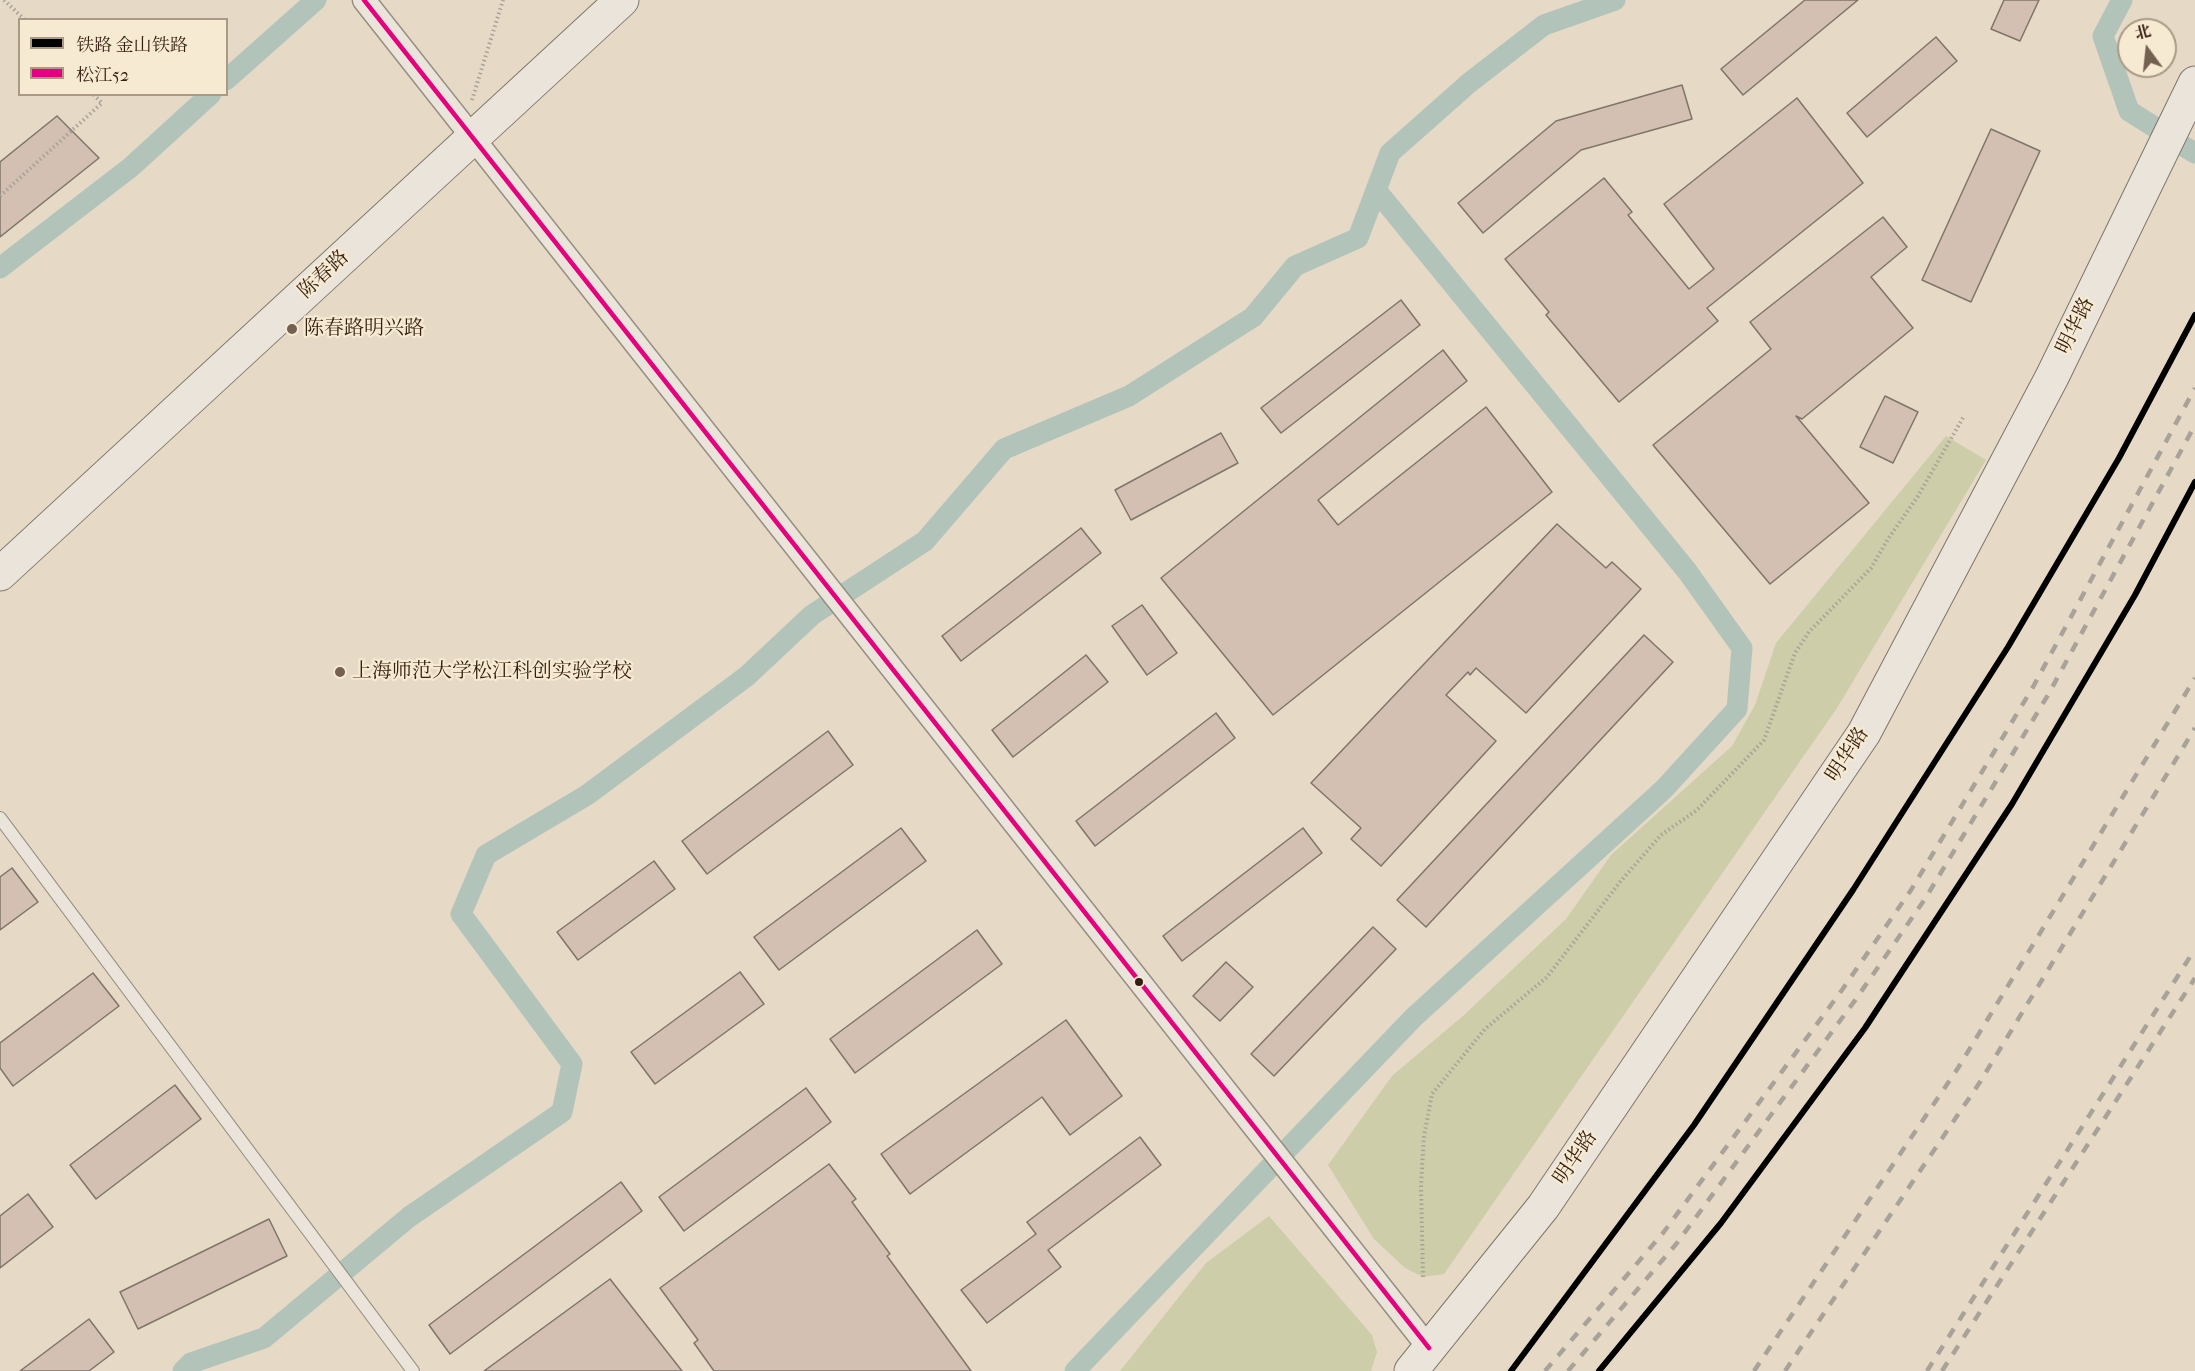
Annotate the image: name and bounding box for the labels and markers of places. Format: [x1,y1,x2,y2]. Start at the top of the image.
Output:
place label: 陈春路明兴路 [304,317,424,341]
marker: 陈春路明兴路 [285,322,299,336]
place label: 上海师范大学松江科创实验学校 [352,660,632,684]
marker: 上海师范大学松江科创实验学校 [333,665,347,679]
unlabelled marker [1133,976,1145,988]

